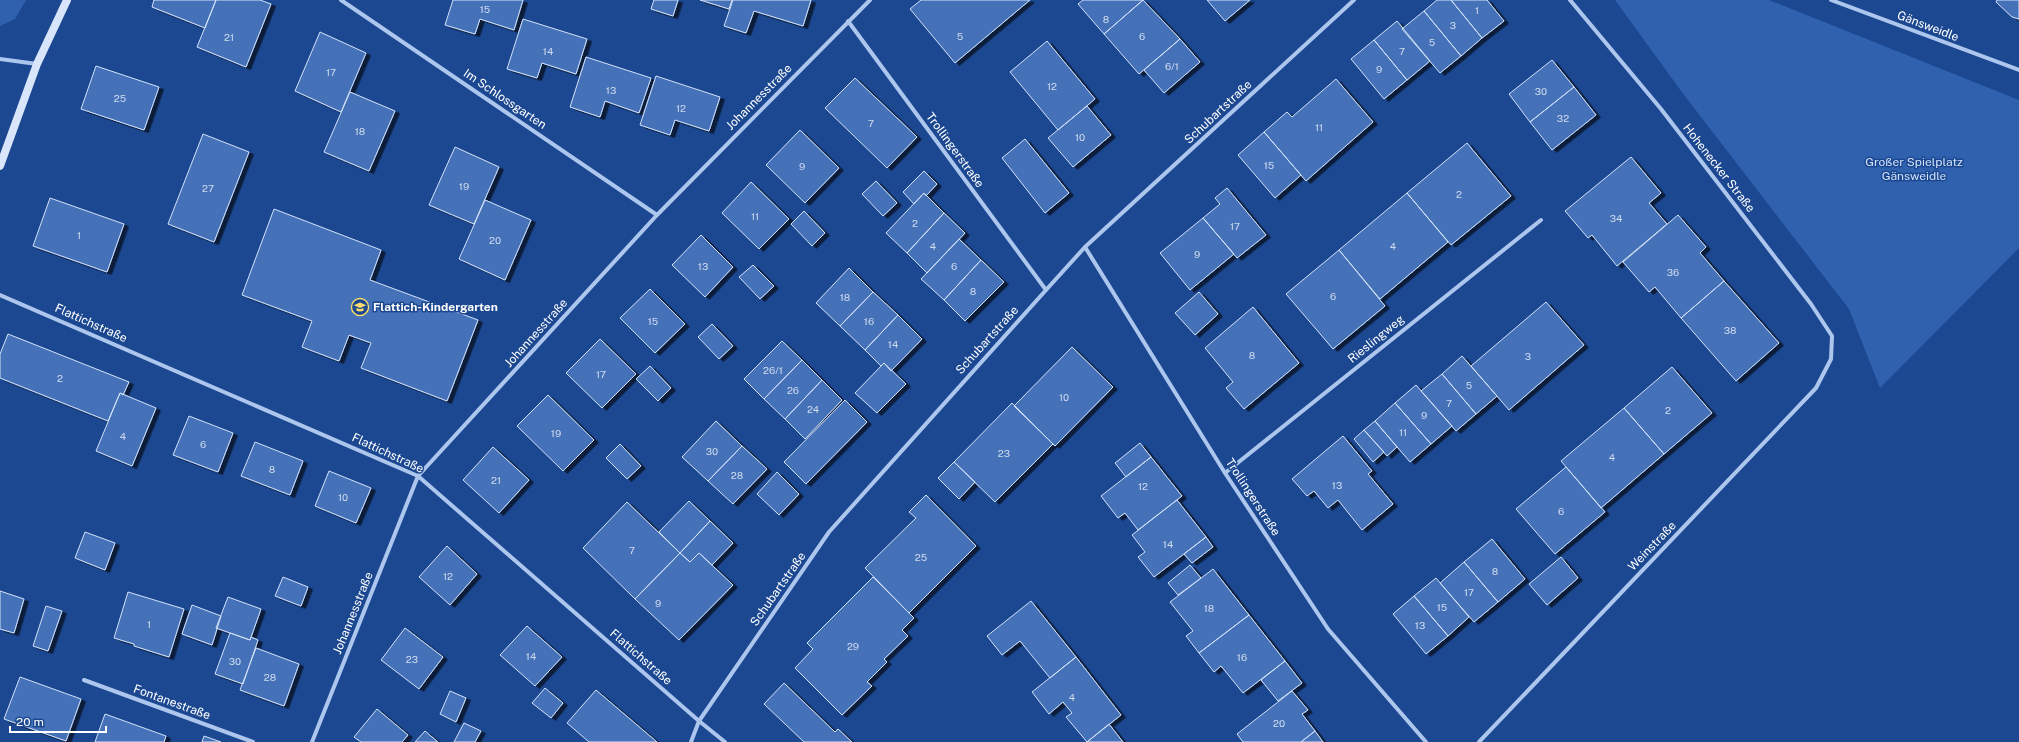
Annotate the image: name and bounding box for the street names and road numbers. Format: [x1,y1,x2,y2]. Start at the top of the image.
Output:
street label: Gänsweidle [1895,8,1961,44]
street label: Johannesstraße [723,61,795,133]
street label: Im Schlossgarten [461,66,549,132]
street label: Schubartstraße [1181,77,1255,147]
street label: Trollingerstraße [923,110,987,190]
street label: Hohenecker Straße [1680,121,1758,215]
street label: Johannesstraße [502,296,571,370]
street label: Flattichstraße [53,301,130,345]
street label: Schubartstraße [953,303,1021,377]
street label: Rieslingweg [1345,312,1407,366]
street label: Flattichstraße [350,430,426,476]
street label: Trollingerstraße [1223,456,1283,538]
street label: Weinstraße [1625,518,1679,574]
street label: Schubartstraße [747,549,809,629]
street label: Johannesstraße [330,570,376,656]
street label: Flattichstraße [607,626,675,688]
street label: Fontanestraße [132,682,213,722]

